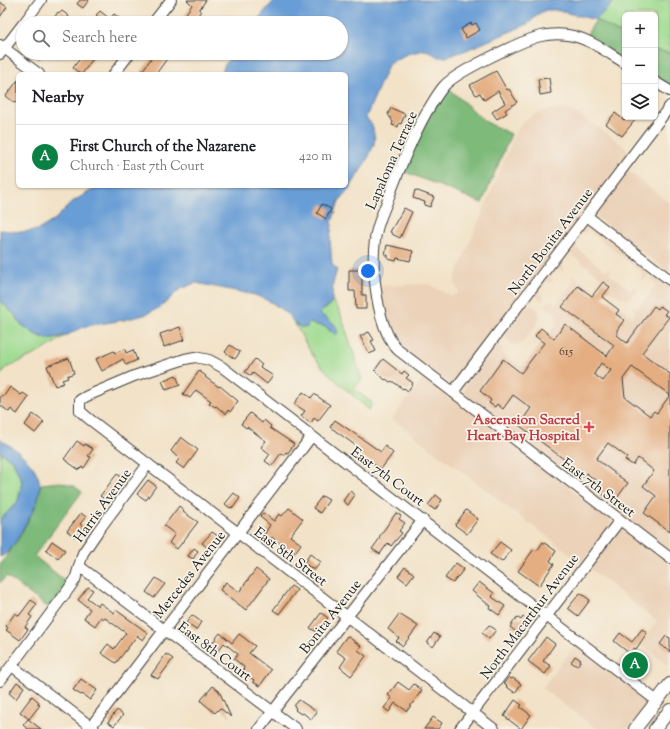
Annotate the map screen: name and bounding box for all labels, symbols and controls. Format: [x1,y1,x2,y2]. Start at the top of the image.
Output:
map controls [622,12,658,120]
button: + [622,12,658,48]
search box [16,16,348,60]
icon: search [30,27,52,49]
text: Search here [62,28,137,49]
button: − [622,48,658,84]
button: layers [622,84,658,120]
text: Nearby [32,86,84,110]
street label: Lapaloma Terrace [362,108,424,213]
text: First Church of the Nazarene [70,137,256,158]
text: A [40,148,50,166]
text: 420 m [299,148,332,166]
text: Church · East 7th Court [70,158,204,176]
street label: North Bonita Avenue [505,184,599,300]
your location [358,261,378,281]
house number: 615 [559,343,573,361]
place label: Ascension Sacred Heart Bay Hospital [467,411,580,447]
marker: Ascension Sacred Heart Bay Hospital [583,421,595,433]
street label: East 7th Court [346,443,428,512]
street label: East 7th Street [557,454,639,523]
street label: Harris Avenue [70,465,137,547]
street label: East 8th Street [249,523,331,592]
street label: Mercedes Avenue [150,527,231,623]
street label: North Macarthur Avenue [477,550,585,684]
street label: Bonita Avenue [296,576,367,659]
street label: East 8th Court [173,618,255,687]
pin: A [622,650,648,680]

